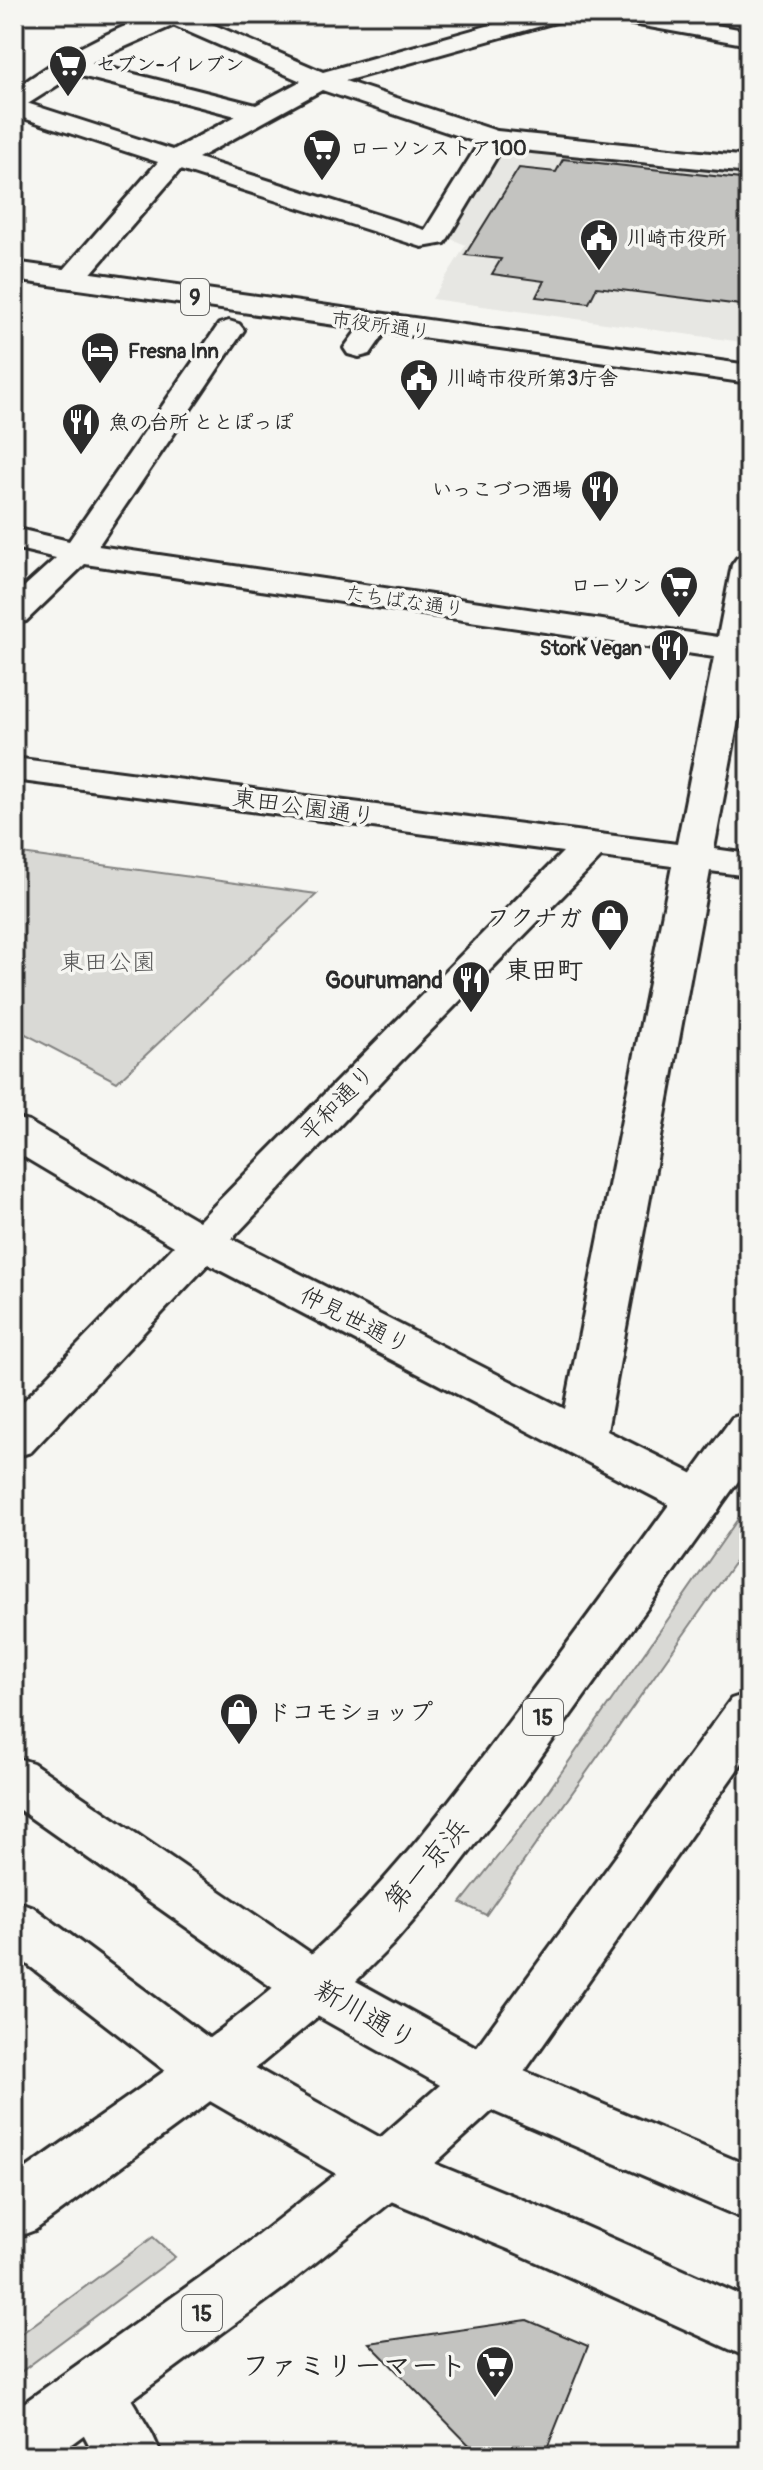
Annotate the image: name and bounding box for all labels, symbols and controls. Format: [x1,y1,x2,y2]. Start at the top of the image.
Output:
supermarket icon: セブン-イレブン [47,43,89,98]
place label: セブン-イレブン [96,52,245,77]
supermarket icon: ローソンストア100 [301,127,343,182]
place label: ローソンストア100 [350,136,527,161]
public building icon: 川崎市役所 [578,217,620,272]
place label: 川崎市役所 [627,226,727,251]
road number: 9 [181,279,209,315]
street label: 市役所通り [330,306,432,345]
hotel icon: Fresna Inn [79,330,121,385]
place label: Fresna Inn [128,339,219,364]
public building icon: 川崎市役所第3庁舎 [398,357,440,412]
place label: 川崎市役所第3庁舎 [447,366,618,391]
restaurant icon: 魚の台所 ととぽっぽ [60,401,102,456]
place label: 魚の台所 ととぽっぽ [109,410,293,435]
restaurant icon: いっこづつ酒場 [579,468,621,523]
place label: いっこづつ酒場 [432,477,572,502]
supermarket icon: ローソン [658,564,700,619]
place label: ローソン [571,573,651,598]
street label: たちばな通り [344,581,466,622]
restaurant icon: Stork Vegan [649,627,691,682]
place label: Stork Vegan [540,636,642,661]
street label: 東田公園通り [231,783,377,832]
shop icon: フクナガ [589,897,631,952]
place label: フクナガ [486,904,582,933]
park label: 東田公園 [60,948,156,977]
district label: 東田町 [505,955,583,987]
restaurant icon: Gourumand [450,959,492,1014]
place label: Gourumand [325,966,443,995]
street label: 平和通り [294,1059,381,1148]
street label: 仲見世通り [295,1280,415,1361]
shop icon: ドコモショップ [218,1691,260,1746]
place label: ドコモショップ [267,1698,433,1727]
road number: 15 [523,1699,563,1735]
street label: 第一京浜 [377,1811,477,1919]
street label: 新川通り [308,1972,423,2058]
road number: 15 [182,2295,222,2331]
supermarket icon: ファミリーマート [474,2344,516,2399]
place label: ファミリーマート [242,2349,467,2384]

